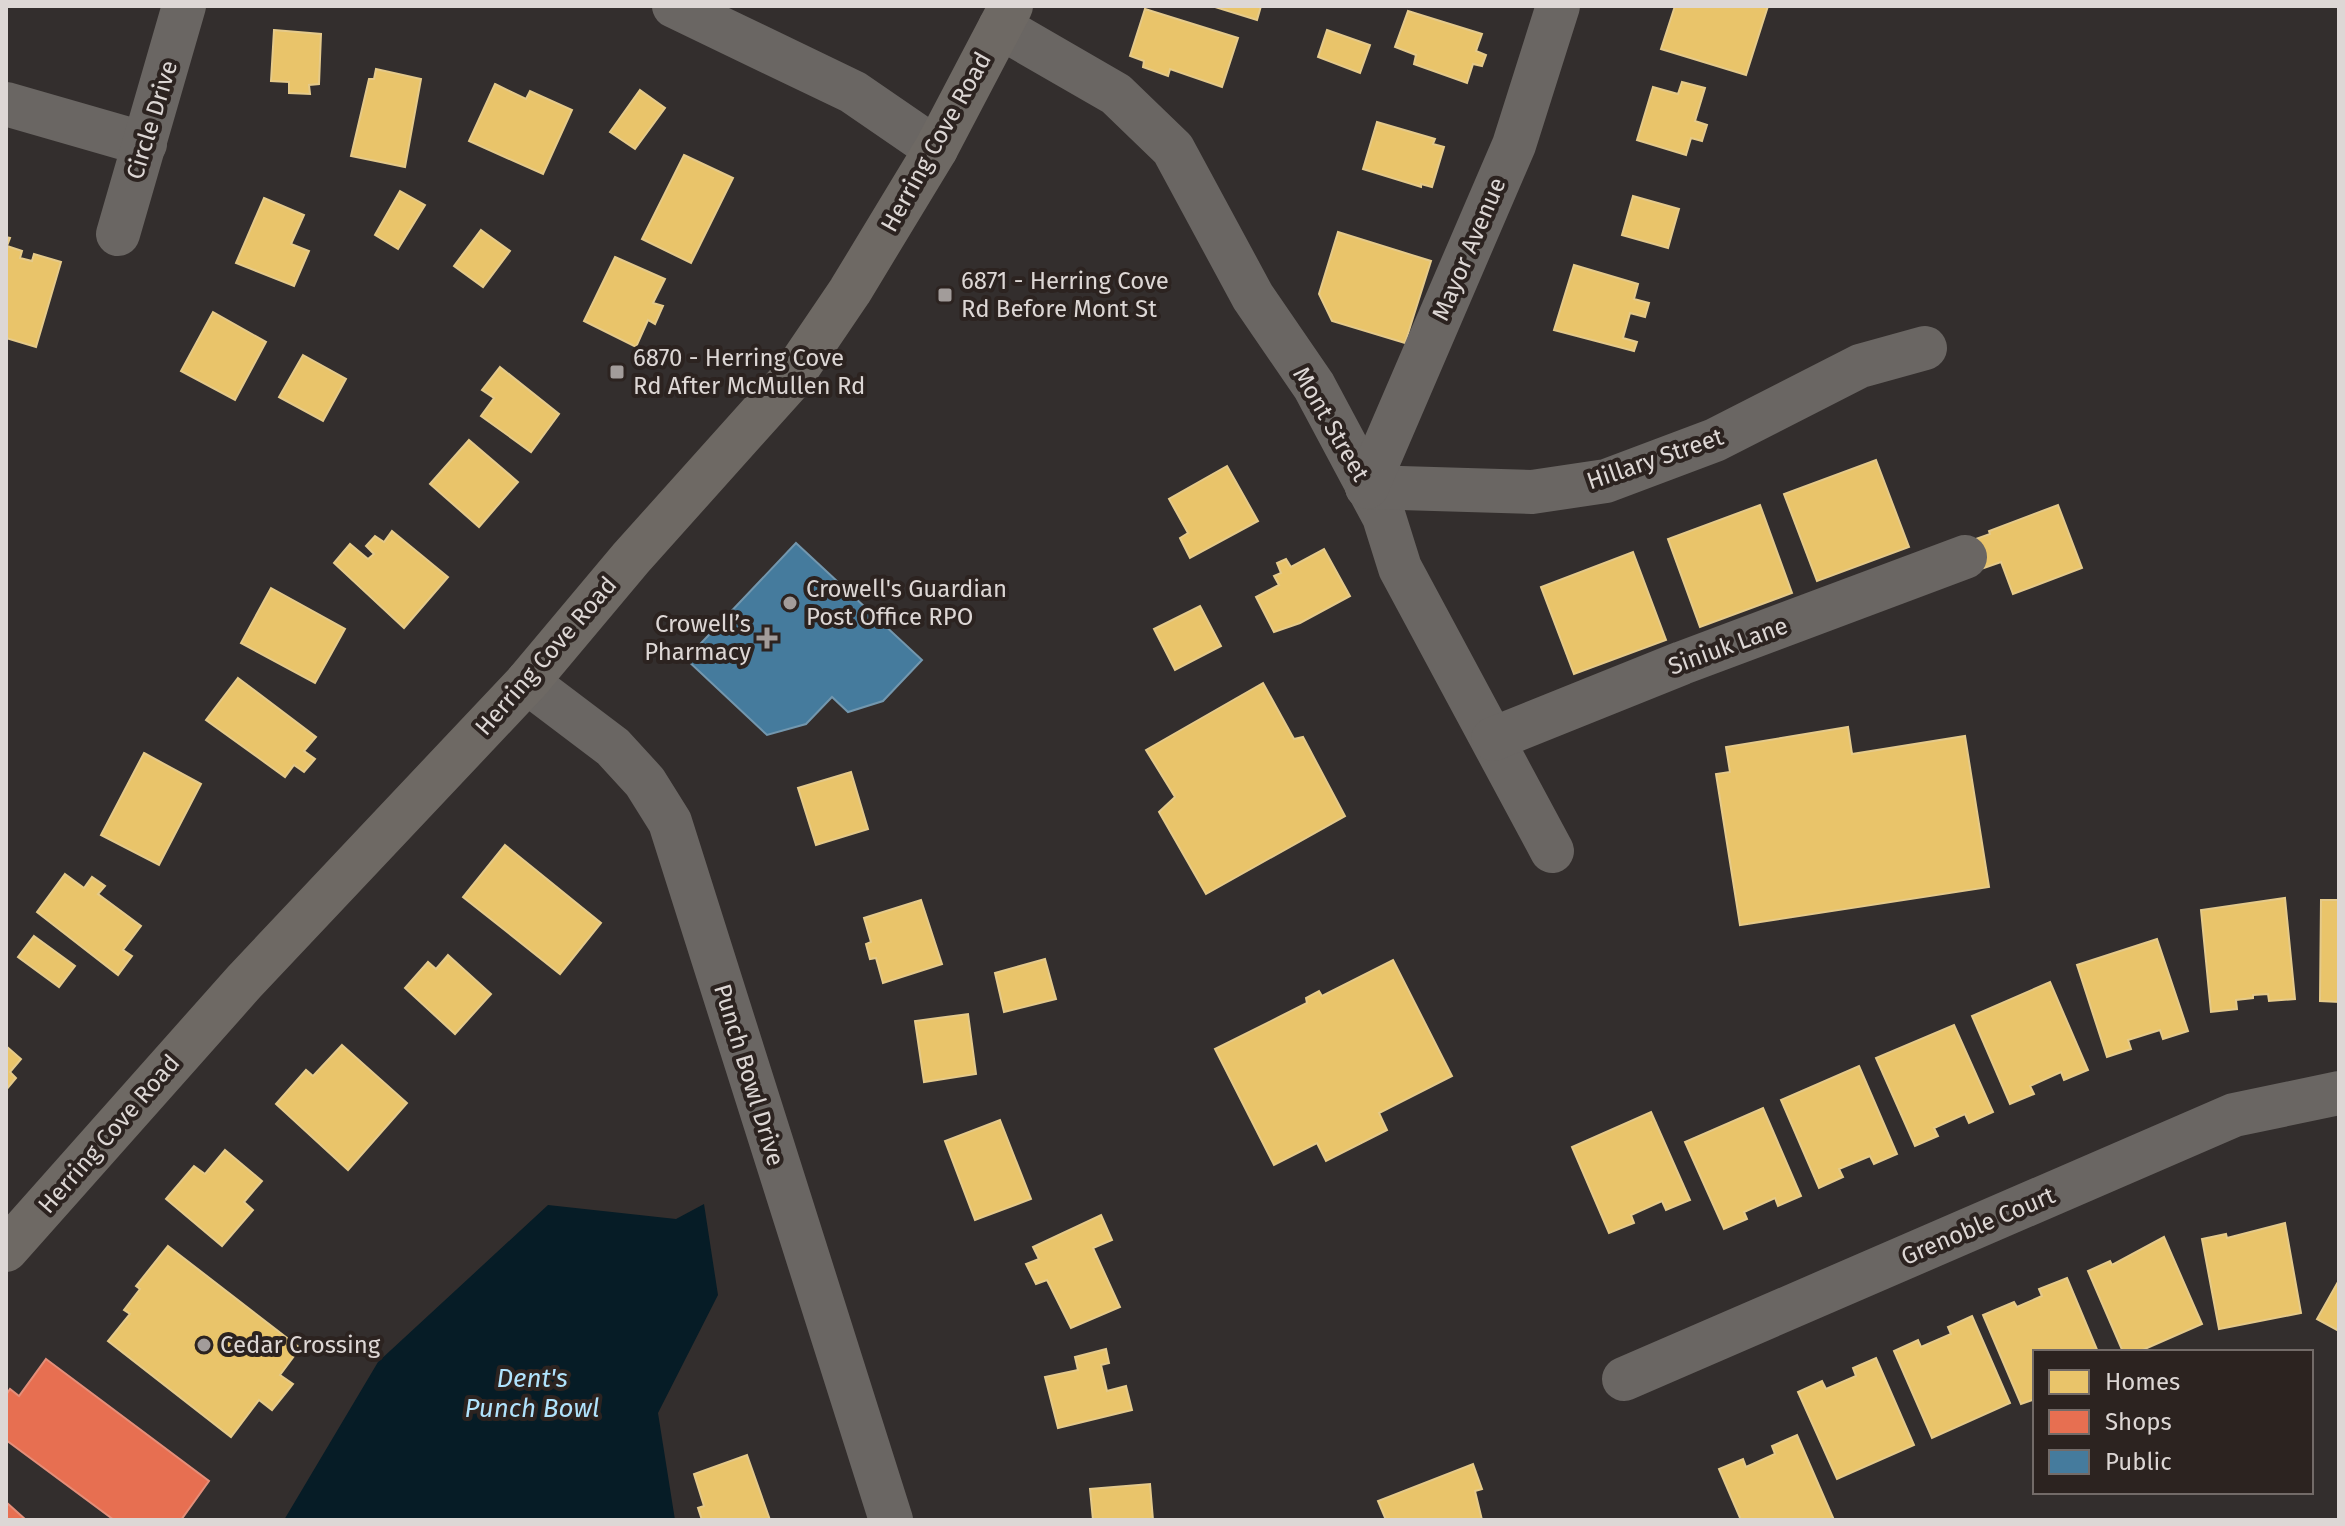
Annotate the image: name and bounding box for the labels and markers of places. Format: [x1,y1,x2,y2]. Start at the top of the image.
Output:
place label: 6871 - Herring Cove Rd Before Mont St [961,267,1169,323]
marker: 6871 - Herring Cove Rd Before Mont St [936,286,954,304]
place label: 6870 - Herring Cove Rd After McMullen Rd [633,344,865,400]
marker: 6870 - Herring Cove Rd After McMullen Rd [608,363,626,381]
place label: Crowell's Guardian Post Office RPO [806,575,1007,631]
marker: Crowell's Guardian Post Office RPO [781,594,799,612]
place label: Crowell’s Pharmacy [644,610,751,666]
marker: Crowell’s Pharmacy [758,629,776,647]
place label: Cedar Crossing [220,1331,381,1359]
marker: Cedar Crossing [195,1336,213,1354]

